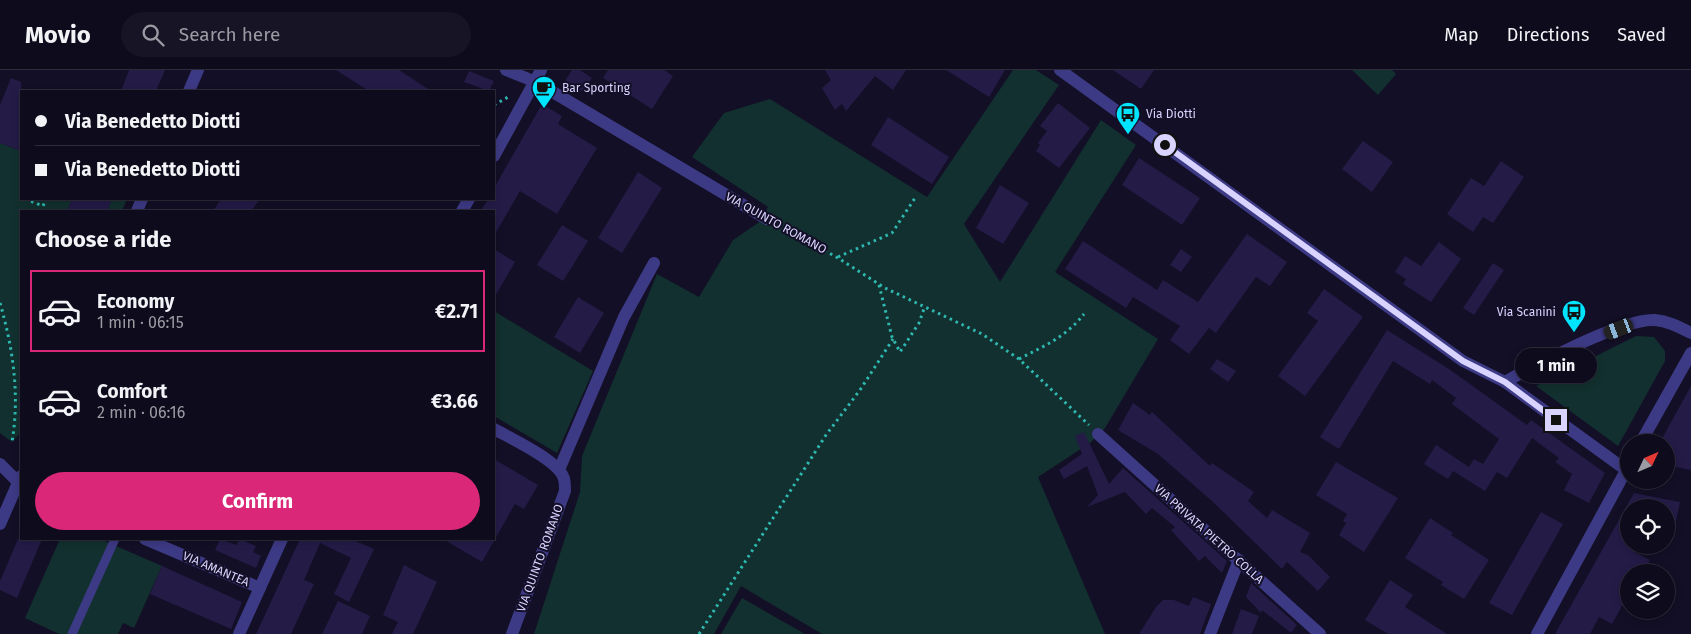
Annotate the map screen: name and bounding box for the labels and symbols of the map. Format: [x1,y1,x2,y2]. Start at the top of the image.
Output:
cafe icon: Bar Sporting [531,75,557,109]
place label: Bar Sporting [562,81,631,95]
bus stop icon: Via Diotti [1115,101,1141,135]
place label: Via Diotti [1146,107,1196,121]
route start [1154,134,1176,156]
street label: VIA QUINTO ROMANO [723,189,829,257]
bus stop icon: Via Scanini [1561,299,1587,333]
place label: Via Scanini [1497,305,1556,319]
car [1602,317,1635,341]
callout: 1 min [1515,348,1597,382]
route end [1545,409,1567,431]
north arrow [1620,434,1675,489]
street label: VIA PRIVATA PIETRO COLLA [1152,481,1266,587]
street label: VIA QUINTO ROMANO [514,502,566,614]
street label: VIA AMANTEA [181,549,252,589]

